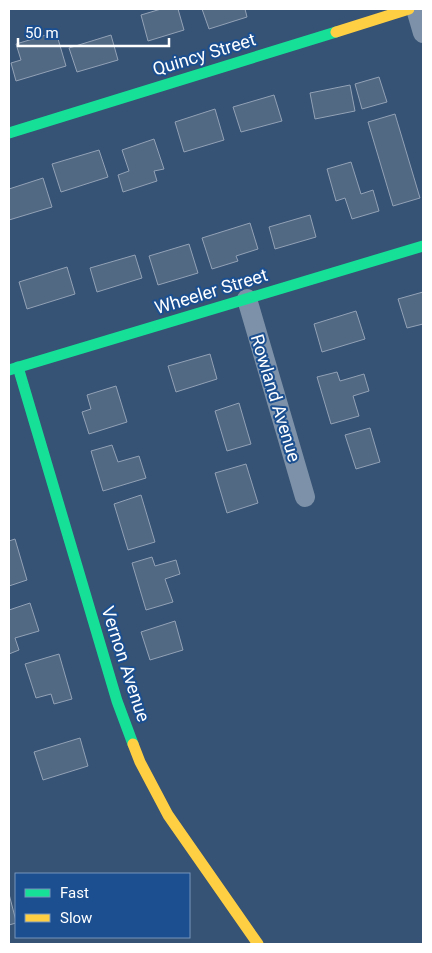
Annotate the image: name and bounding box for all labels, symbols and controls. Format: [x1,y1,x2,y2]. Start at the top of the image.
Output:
scale bar [18,15,169,47]
text: 50 m [25,24,59,42]
street label: Quincy Street [150,28,258,80]
street label: Wheeler Street [152,264,270,318]
street label: Rowland Avenue [247,332,305,464]
street label: Vernon Avenue [97,604,155,724]
legend [15,873,190,938]
text: Fast [60,884,89,902]
text: Slow [60,909,92,927]

